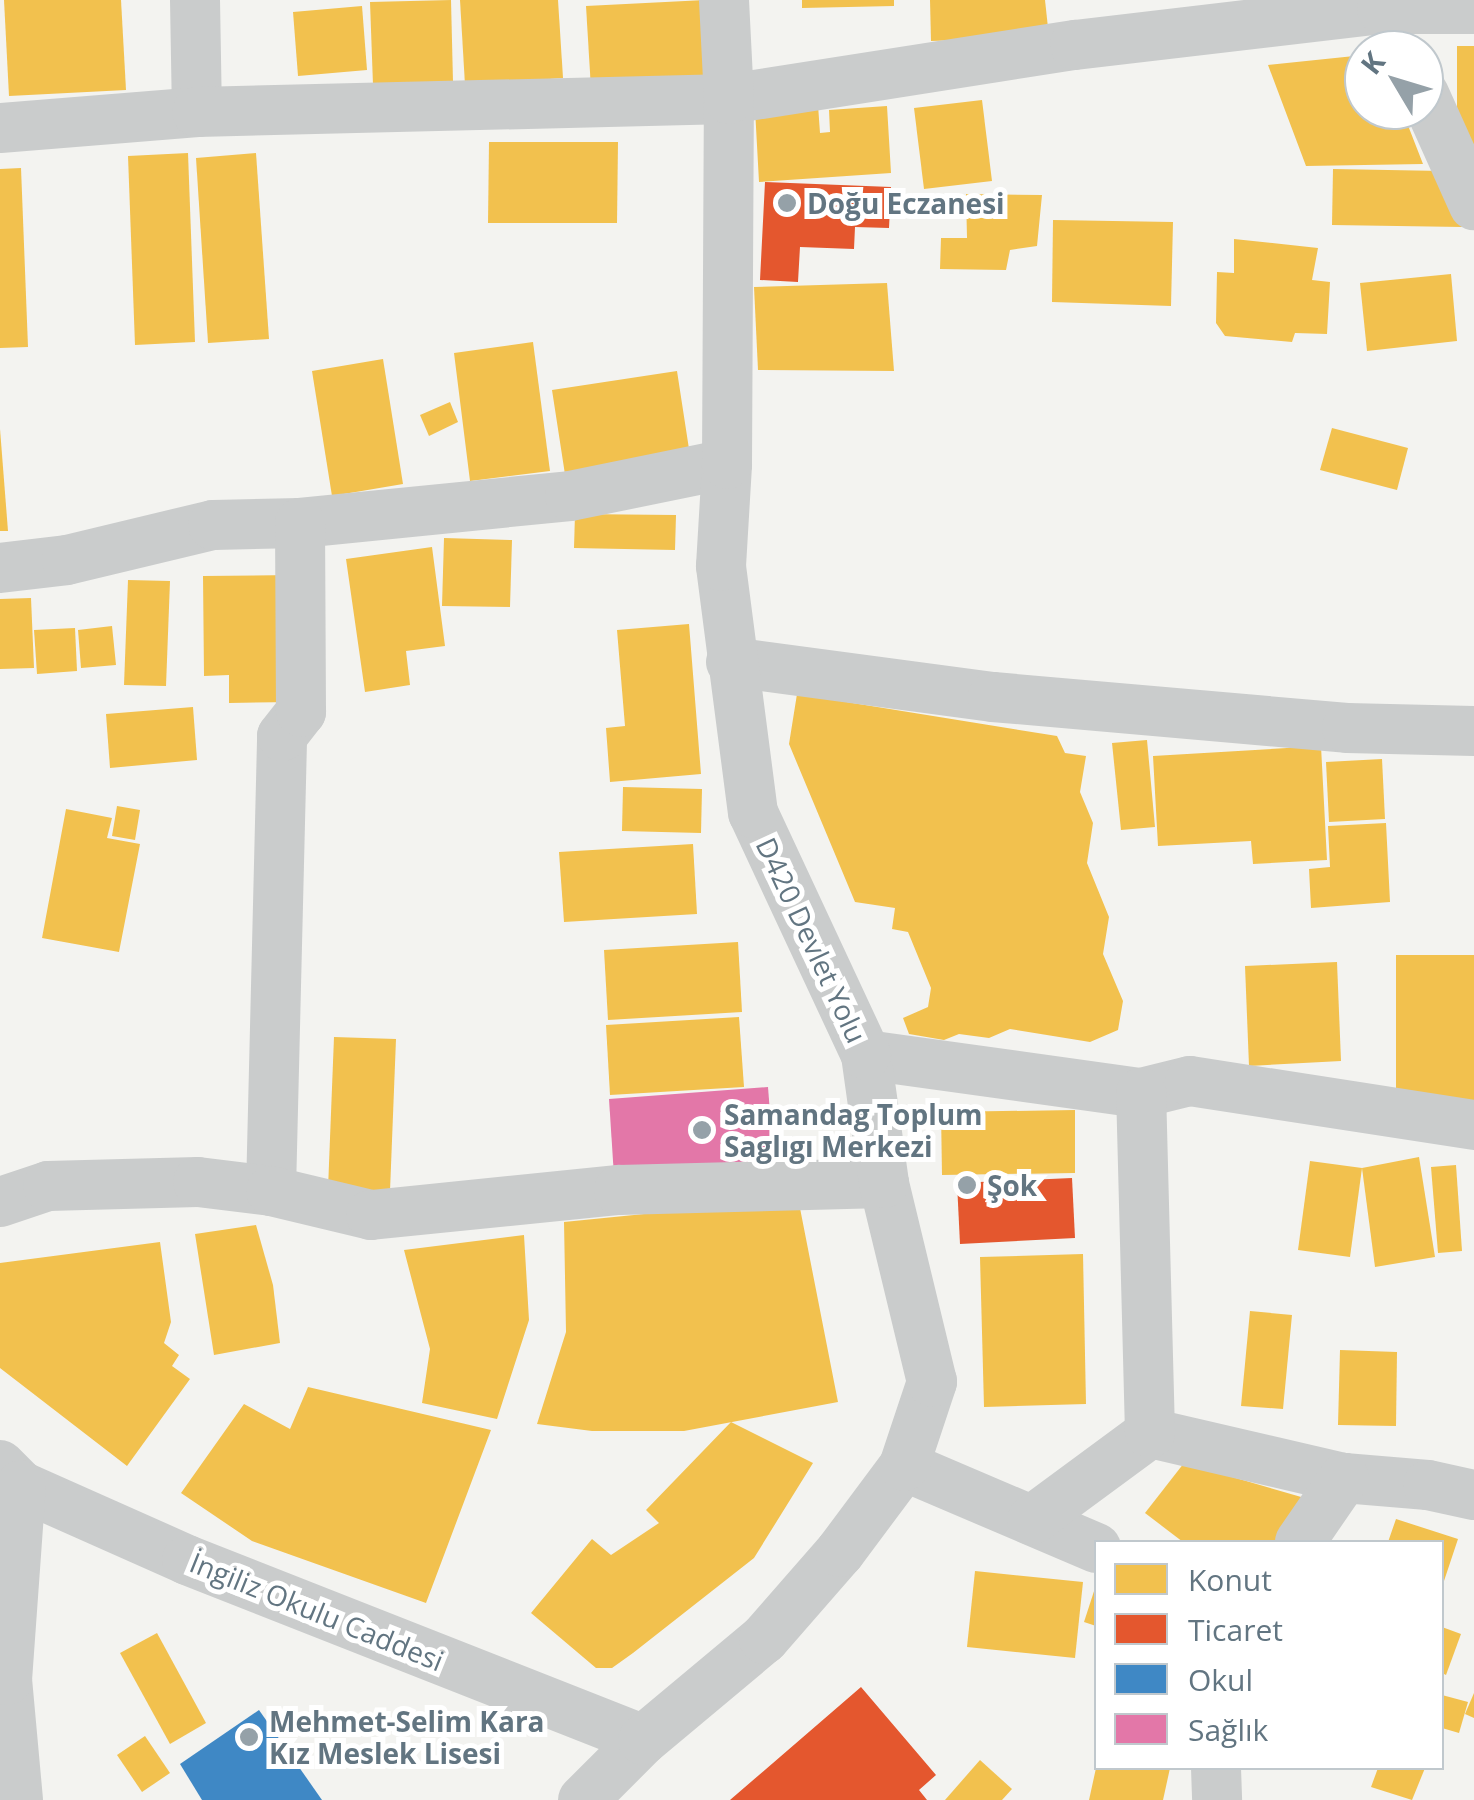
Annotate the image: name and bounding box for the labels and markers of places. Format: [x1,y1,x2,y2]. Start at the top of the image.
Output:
place label: Doğu Eczanesi [807,186,1005,220]
marker: Doğu Eczanesi [776,192,798,214]
place label: Samandag Toplum Saglıgı Merkezi [724,1097,983,1163]
marker: Samandag Toplum Saglıgı Merkezi [689,1117,715,1143]
place label: Şok [987,1168,1037,1202]
marker: Şok [956,1174,978,1196]
place label: Mehmet-Selim Kara Kız Meslek Lisesi [269,1704,545,1770]
marker: Mehmet-Selim Kara Kız Meslek Lisesi [238,1726,260,1748]

